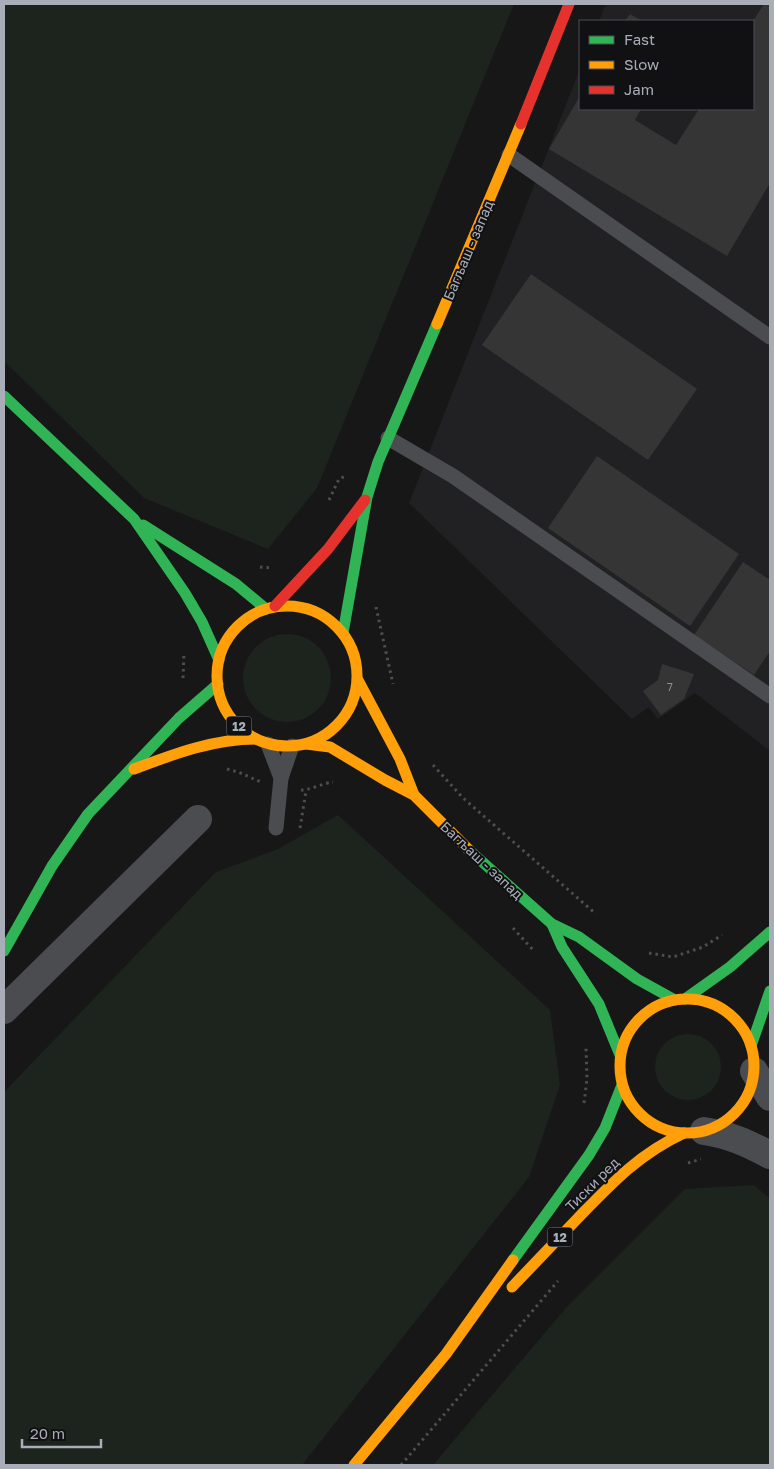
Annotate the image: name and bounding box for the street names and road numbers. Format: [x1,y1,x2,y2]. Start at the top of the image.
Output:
street label: Багљаш - запад [439,197,497,302]
road number: 12 [226,716,252,736]
street label: Багљаш - запад [437,817,527,903]
street label: Тиски ред [562,1153,623,1214]
road number: 12 [548,1228,572,1246]

